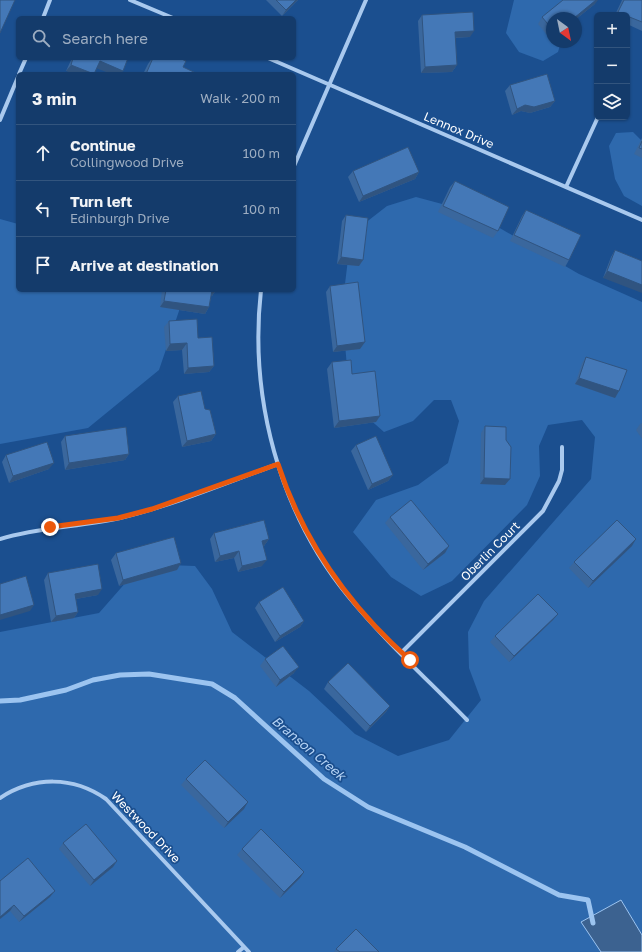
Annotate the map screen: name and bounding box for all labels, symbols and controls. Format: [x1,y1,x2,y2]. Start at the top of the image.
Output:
north arrow [546,12,582,48]
map controls [594,12,630,120]
button: + [594,12,630,48]
search box [16,16,296,60]
icon: search [30,27,52,49]
text: Search here [62,29,148,47]
button: − [594,48,630,84]
button: layers [594,84,630,120]
text: 3 min [32,88,76,109]
text: Walk · 200 m [200,90,280,106]
street label: Lennox Drive [422,108,496,152]
text: Continue [70,136,136,154]
icon: ahead [32,142,54,164]
text: 100 m [243,145,280,161]
text: Collingwood Drive [70,154,184,170]
text: Turn left [70,192,132,210]
icon: left [32,198,54,220]
text: 100 m [243,201,280,217]
text: Edinburgh Drive [70,210,170,226]
icon: arrive [32,254,54,276]
text: Arrive at destination [70,256,219,274]
route end [41,518,59,536]
street label: Oberlin Court [457,518,523,584]
route start [401,651,419,669]
water label: Branson Creek [269,713,350,784]
street label: Westwood Drive [108,788,184,866]

